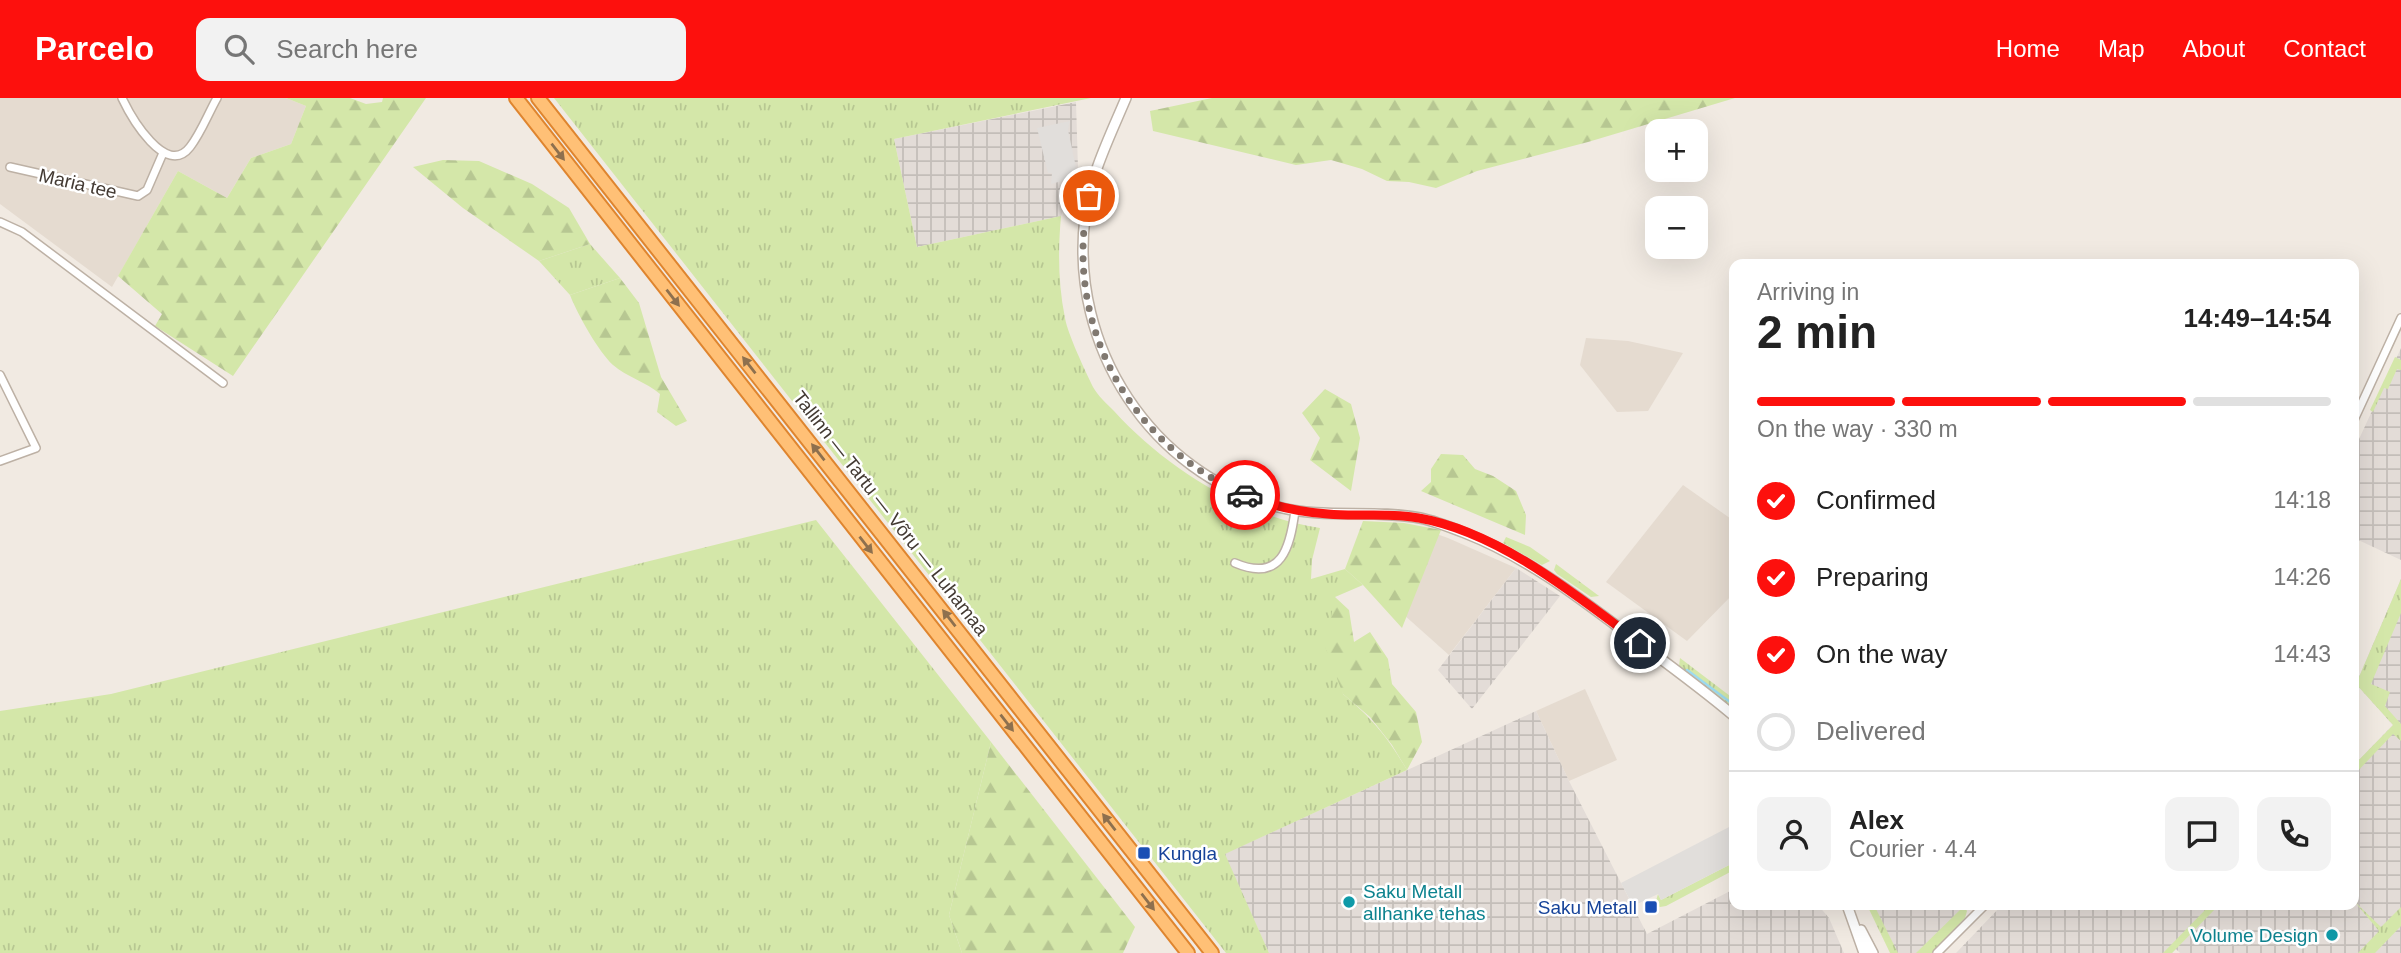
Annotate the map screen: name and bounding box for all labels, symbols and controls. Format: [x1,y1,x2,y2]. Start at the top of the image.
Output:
search box [196,18,686,81]
text: Parcelo [35,30,154,67]
icon: search [220,30,258,68]
text: Search here [276,34,418,64]
text: Home [1996,35,2060,62]
text: Map [2098,35,2145,62]
text: About [2183,35,2245,62]
text: Contact [2283,35,2366,62]
map controls [1645,119,1708,259]
button: + [1645,119,1708,182]
one-way arrow [550,142,565,160]
street label: Maria tee [37,164,119,203]
pin [1059,166,1119,226]
icon: bag [1070,177,1108,215]
button: − [1645,196,1708,259]
text: Arriving in [1757,279,1859,305]
one-way arrow [665,289,679,307]
text: 14:49–14:54 [2184,303,2331,333]
text: 2 min [1757,306,1877,358]
one-way arrow [742,356,757,373]
street label: Tallinn — Tartu — Võru — Luhamaa [789,387,993,640]
text: On the way · 330 m [1757,416,1958,442]
one-way arrow [810,443,825,461]
courier [1210,460,1280,530]
icon: car [1226,476,1264,514]
icon: check [1757,482,1795,520]
text: Confirmed [1816,485,1936,515]
text: 14:18 [2273,487,2331,513]
one-way arrow [859,535,874,553]
icon: check [1757,559,1795,597]
text: Preparing [1816,562,1929,592]
text: 14:26 [2273,564,2331,590]
one-way arrow [941,610,956,628]
pin [1610,613,1670,673]
icon: home [1621,624,1659,662]
icon: check [1757,636,1795,674]
text: On the way [1816,639,1948,669]
text: 14:43 [2273,641,2331,667]
one-way arrow [999,714,1014,732]
text: Delivered [1816,716,1926,746]
button: person [1757,797,1831,871]
button: chat [2165,797,2239,871]
button: phone [2257,797,2331,871]
text: Alex [1849,805,1904,835]
one-way arrow [1102,814,1117,832]
text: Courier · 4.4 [1849,836,1977,862]
place label: Kungla [1158,843,1218,864]
marker: Kungla [1136,845,1152,861]
place label: Saku Metall allhanke tehas [1363,881,1486,924]
one-way arrow [1140,893,1154,911]
marker: Saku Metall allhanke tehas [1341,894,1357,910]
place label: Saku Metall [1538,897,1637,918]
marker: Saku Metall [1643,899,1659,915]
place label: Volume Design [2190,925,2318,946]
marker: Volume Design [2324,927,2340,943]

